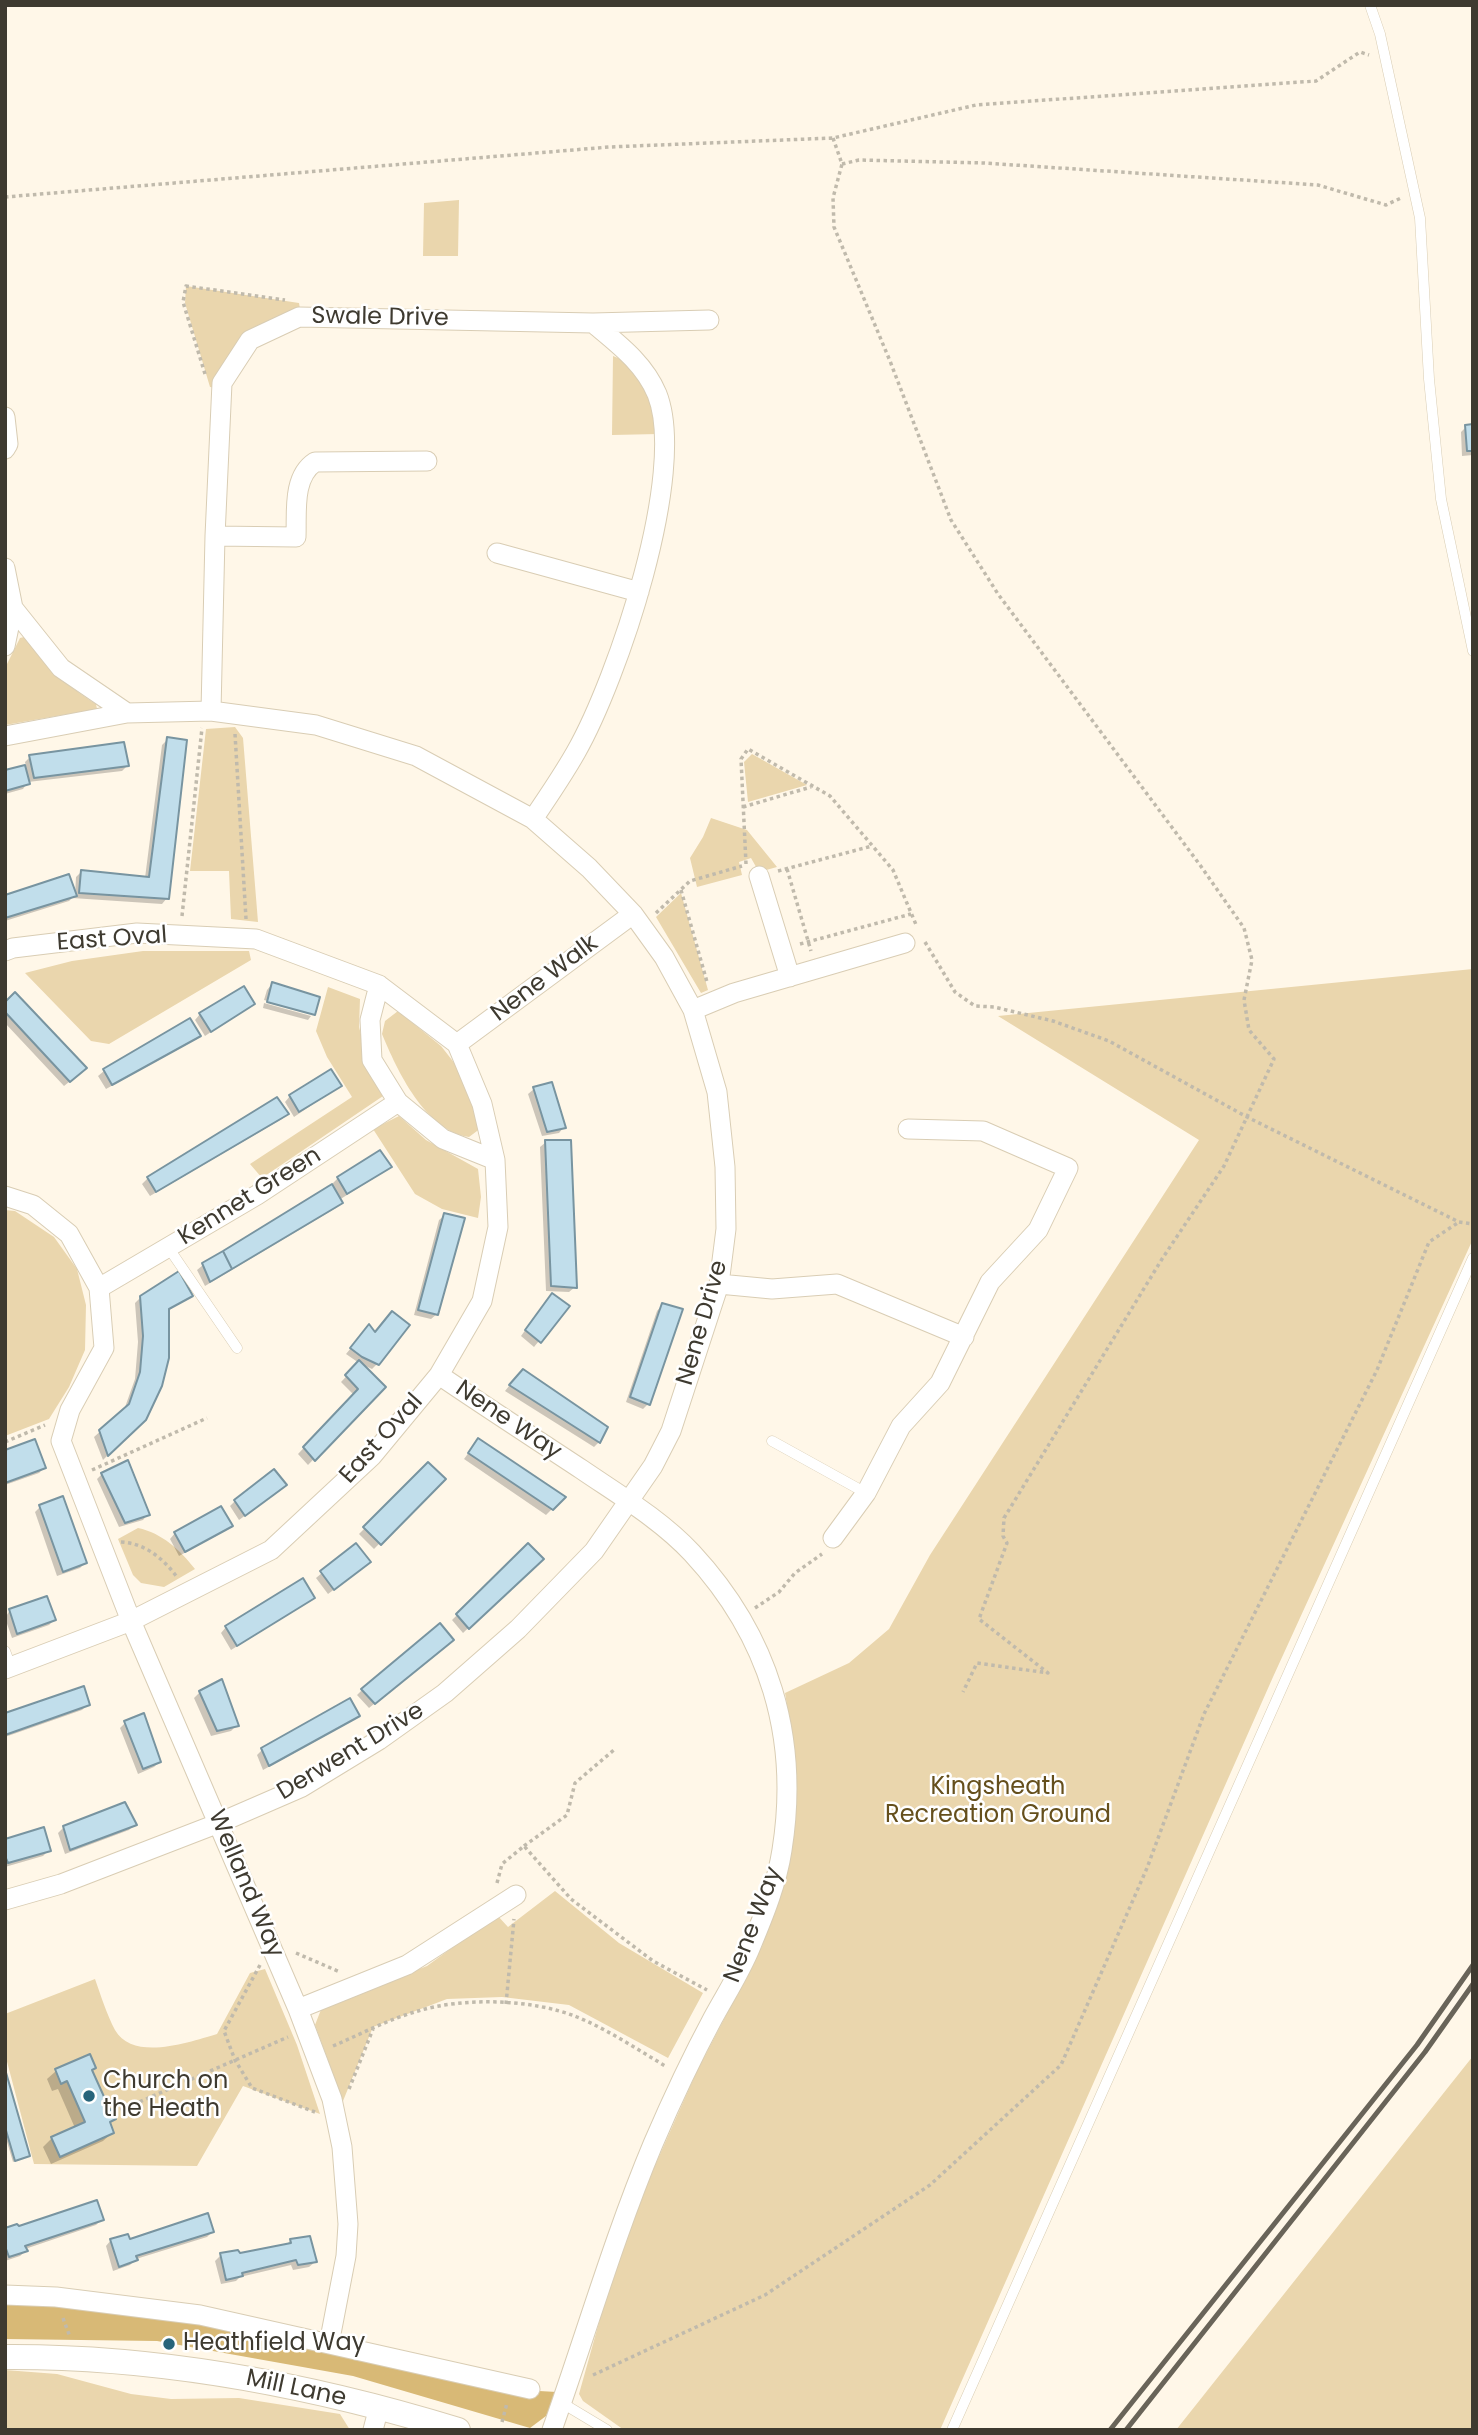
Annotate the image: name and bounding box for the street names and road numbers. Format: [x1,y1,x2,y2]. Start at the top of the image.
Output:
street label: Swale Drive [311,302,449,334]
street label: East Oval [56,922,168,958]
street label: Nene Walk [486,929,604,1029]
street label: Kennet Green [173,1142,327,1252]
street label: Nene Drive [671,1257,735,1389]
street label: Nene Way [450,1375,566,1467]
street label: East Oval [334,1388,430,1490]
street label: Derwent Drive [272,1697,430,1807]
street label: Welland Way [201,1806,289,1962]
street label: Nene Way [719,1863,789,1987]
street label: Mill Lane [243,2364,349,2414]

